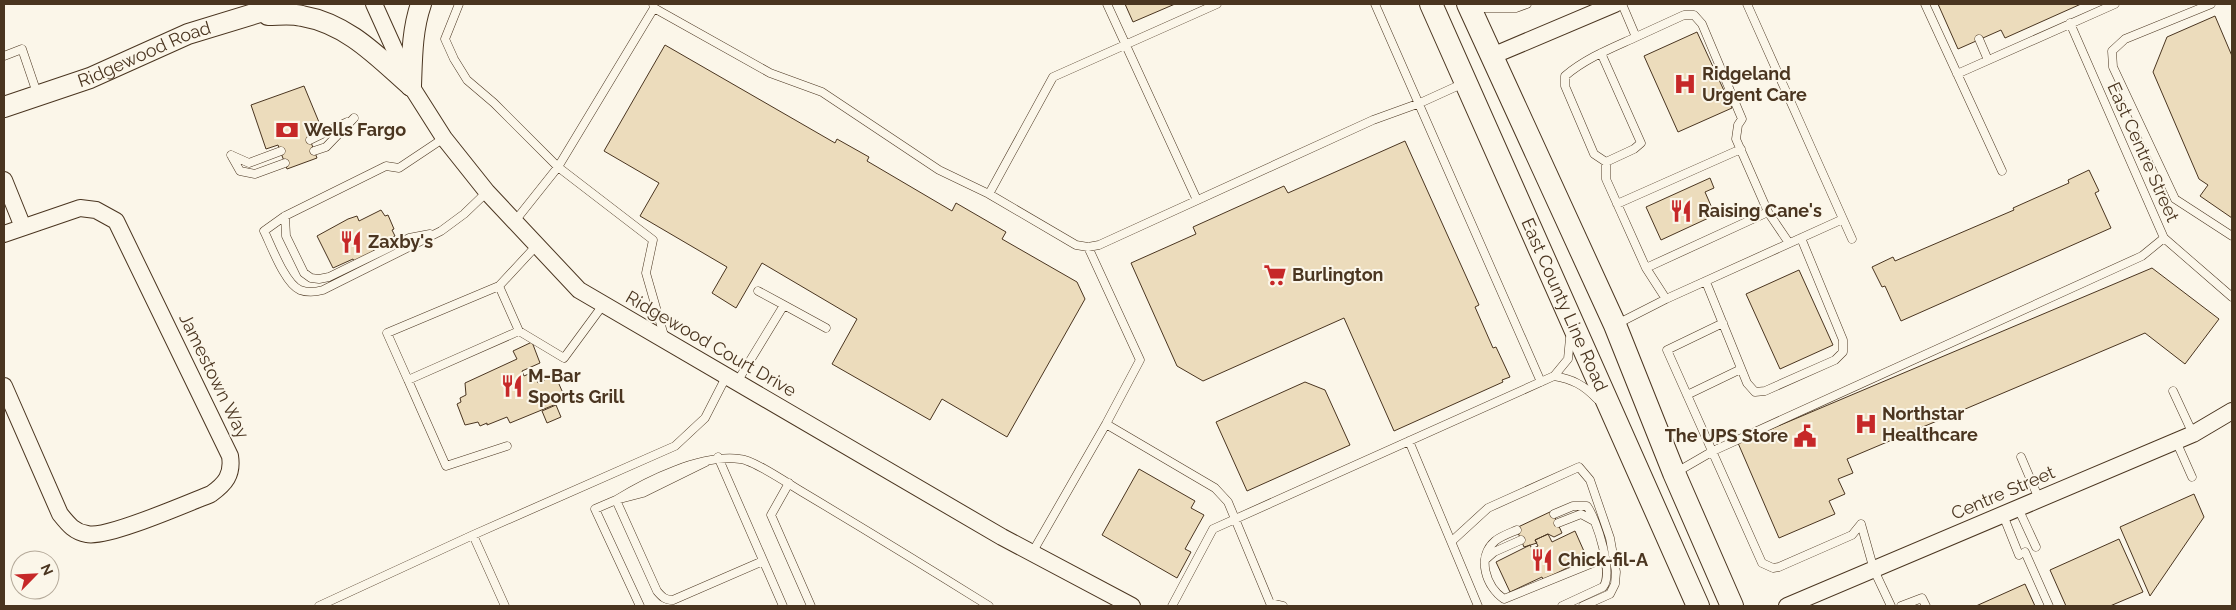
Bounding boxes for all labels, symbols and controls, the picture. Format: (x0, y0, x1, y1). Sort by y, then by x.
street label: Ridgewood Road (75, 17, 213, 91)
place label: Ridgeland Urgent Care (1702, 63, 1807, 105)
hospital icon: Ridgeland Urgent Care (1672, 71, 1698, 97)
street label: East Centre Street (2103, 79, 2184, 225)
bank icon: Wells Fargo (274, 117, 300, 143)
place label: Wells Fargo (304, 119, 406, 140)
restaurant icon: Raising Cane's (1668, 198, 1694, 224)
place label: Raising Cane's (1698, 200, 1822, 221)
street label: East County Line Road (1517, 215, 1612, 394)
restaurant icon: Zaxby's (338, 229, 364, 255)
place label: Zaxby's (368, 231, 433, 252)
supermarket icon: Burlington (1262, 262, 1288, 288)
place label: Burlington (1292, 264, 1383, 285)
street label: Ridgewood Court Drive (622, 286, 801, 401)
street label: Jamestown Way (175, 310, 254, 442)
place label: M-Bar Sports Grill (528, 365, 625, 407)
restaurant icon: M-Bar Sports Grill (499, 373, 525, 399)
place label: Northstar Healthcare (1882, 403, 1978, 445)
hospital icon: Northstar Healthcare (1853, 411, 1879, 437)
public building icon: The UPS Store (1792, 423, 1818, 449)
place label: The UPS Store (1665, 425, 1788, 446)
street label: Centre Street (1948, 461, 2058, 524)
restaurant icon: Chick-fil-A (1529, 547, 1555, 573)
place label: Chick-fil-A (1558, 549, 1649, 570)
north arrow (10, 550, 60, 600)
text: N (37, 562, 56, 578)

